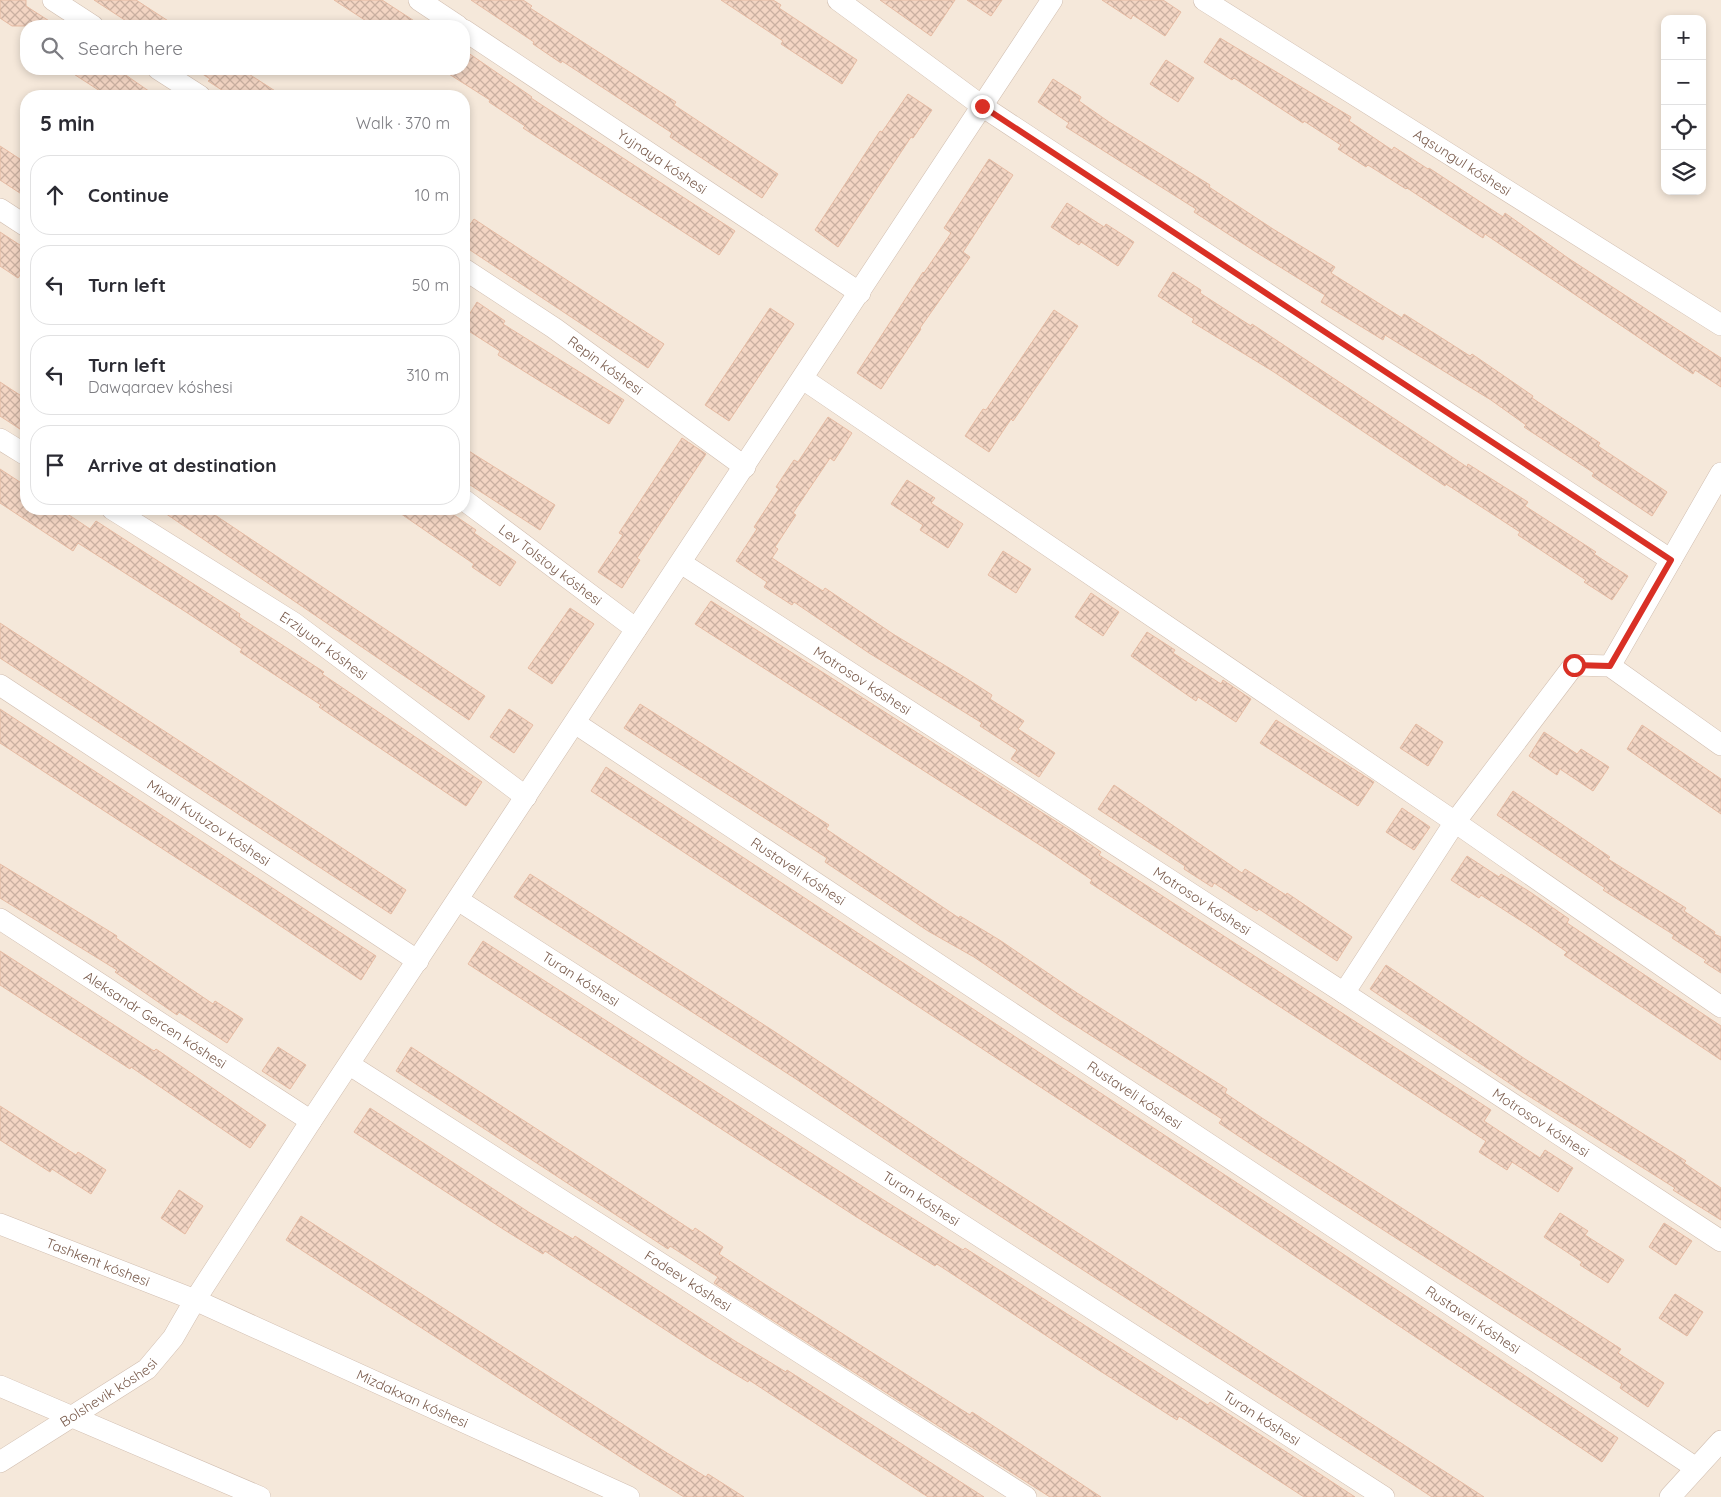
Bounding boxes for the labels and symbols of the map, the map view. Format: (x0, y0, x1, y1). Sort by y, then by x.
route end (971, 95, 994, 118)
street label: Yujnaya kóshesi (614, 125, 711, 198)
street label: Aqsungul kóshesi (1410, 125, 1514, 200)
street label: Repin kóshesi (564, 332, 646, 399)
street label: Lev Tolstoy kóshesi (495, 520, 606, 609)
street label: Erziyuar kóshesi (276, 607, 371, 684)
street label: Motrosov kóshesi (810, 642, 914, 719)
route start (1563, 654, 1586, 677)
street label: Mixail Kutuzov kóshesi (144, 776, 274, 870)
street label: Rustaveli kóshesi (747, 833, 849, 909)
street label: Motrosov kóshesi (1150, 863, 1254, 939)
street label: Turan kóshesi (539, 948, 623, 1011)
street label: Aleksandr Gercen kóshesi (81, 967, 230, 1073)
street label: Rustaveli kóshesi (1084, 1057, 1186, 1133)
street label: Motrosov kóshesi (1489, 1084, 1593, 1161)
street label: Turan kóshesi (879, 1167, 963, 1230)
street label: Tashkent kóshesi (43, 1234, 152, 1290)
street label: Fadeev kóshesi (641, 1247, 735, 1315)
street label: Rustaveli kóshesi (1422, 1282, 1524, 1358)
street label: Bolshevik kóshesi (56, 1354, 161, 1431)
street label: Mizdakxan kóshesi (354, 1366, 471, 1432)
street label: Turan kóshesi (1219, 1387, 1304, 1450)

